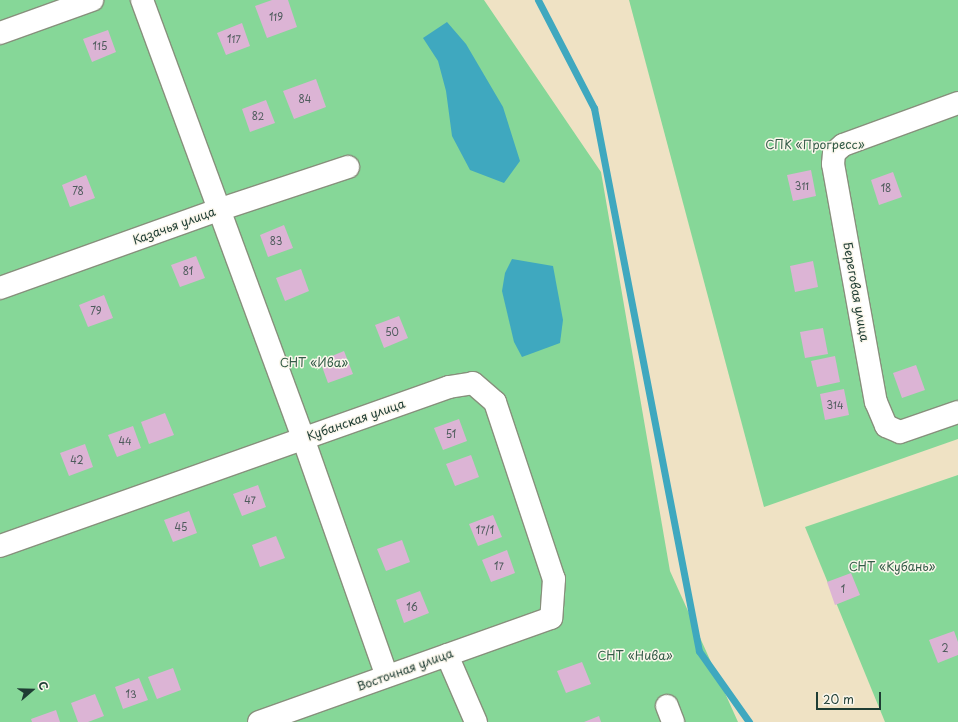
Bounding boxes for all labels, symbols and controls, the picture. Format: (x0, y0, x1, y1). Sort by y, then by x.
house number: 119 (269, 11, 283, 23)
house number: 117 (227, 33, 241, 45)
house number: 115 (93, 40, 107, 52)
house number: 84 (299, 93, 311, 105)
house number: 82 (252, 110, 264, 122)
park label: СПК «Прогресс» (765, 138, 865, 152)
house number: 311 (795, 180, 809, 192)
house number: 18 (881, 182, 891, 194)
house number: 78 (72, 185, 84, 197)
street label: Казачья улица (130, 204, 218, 248)
house number: 83 (270, 235, 282, 247)
street label: Береговая улица (840, 241, 872, 343)
house number: 81 (183, 265, 193, 277)
house number: 79 (90, 305, 102, 317)
house number: 50 (385, 326, 399, 338)
park label: СНТ «Ива» (280, 356, 348, 370)
street label: Кубанская улица (305, 396, 407, 444)
house number: 314 (826, 399, 844, 411)
house number: 51 (446, 428, 456, 440)
house number: 44 (118, 435, 132, 447)
house number: 42 (70, 454, 84, 466)
house number: 47 (244, 494, 256, 506)
house number: 45 (175, 521, 187, 533)
house number: 17/1 (476, 524, 494, 536)
house number: 17 (494, 560, 504, 572)
park label: СНТ «Кубань» (849, 560, 935, 574)
house number: 1 (841, 583, 845, 595)
house number: 16 (406, 601, 418, 613)
house number: 2 (941, 642, 949, 654)
street label: Восточная улица (355, 646, 455, 694)
park label: СНТ «Нива» (597, 649, 673, 663)
north arrow (12, 670, 52, 710)
text: С (34, 679, 53, 693)
scale bar (818, 684, 883, 710)
house number: 13 (125, 688, 137, 700)
text: 20 m (823, 690, 854, 708)

